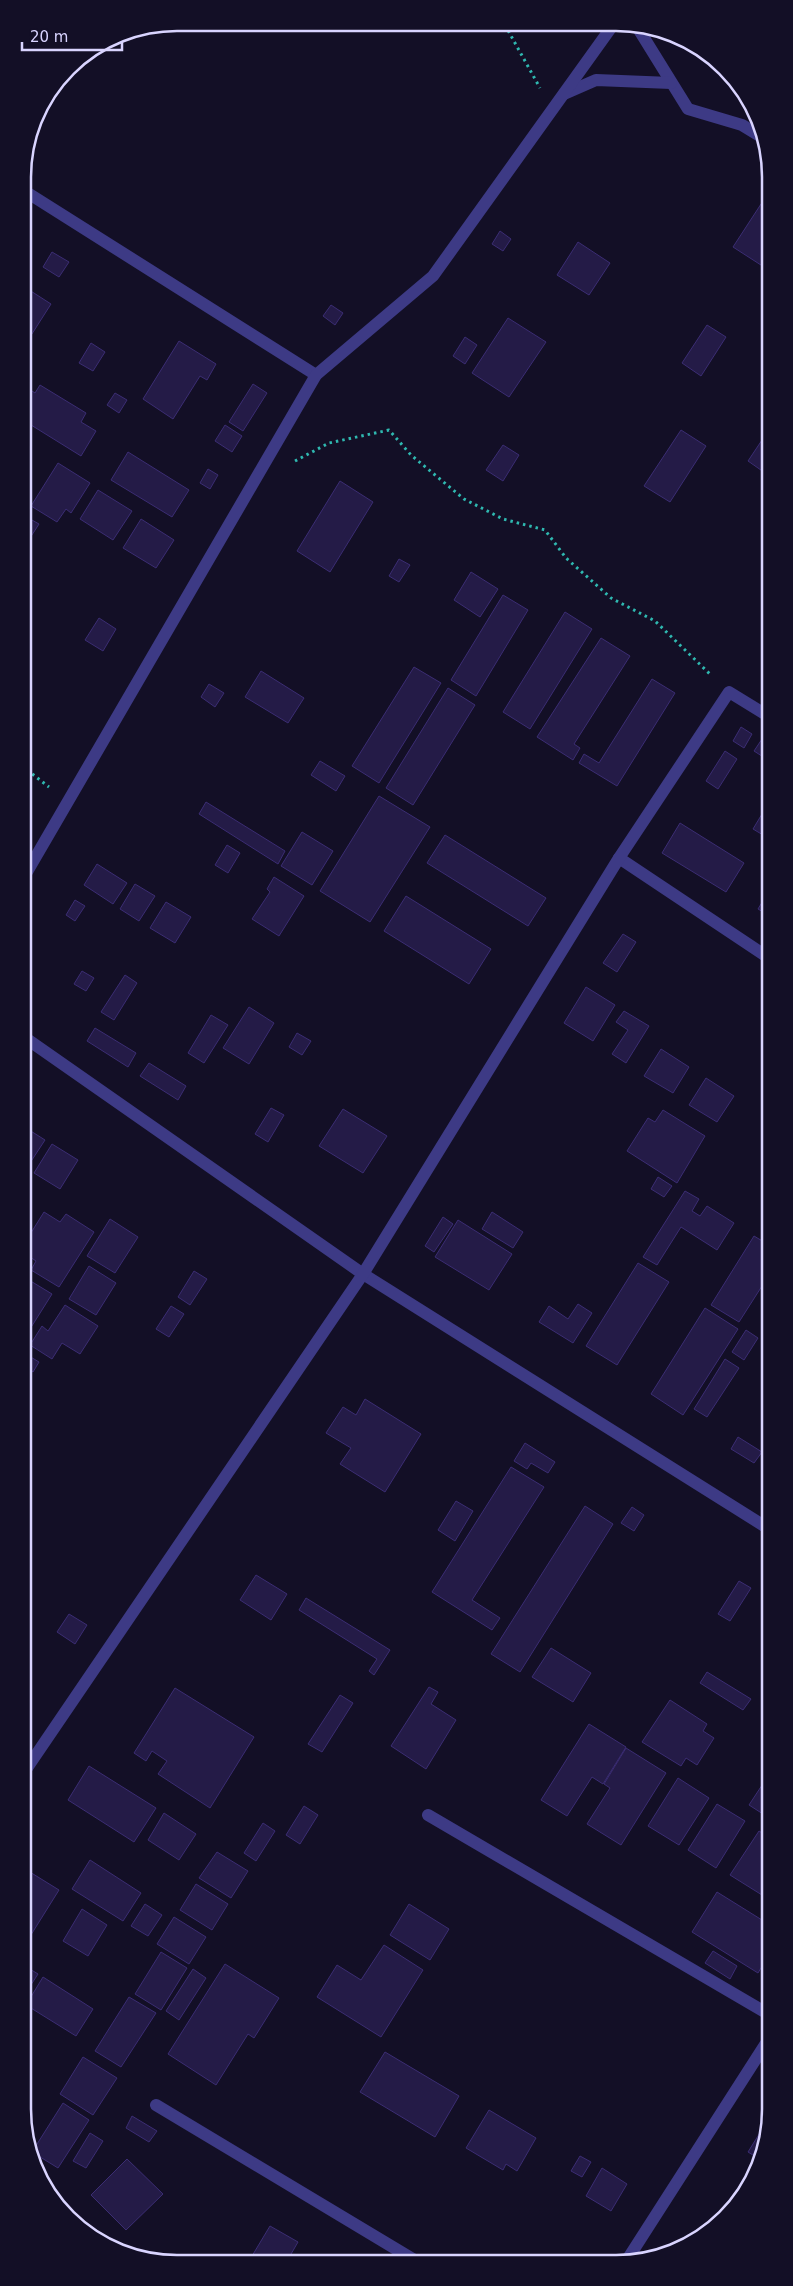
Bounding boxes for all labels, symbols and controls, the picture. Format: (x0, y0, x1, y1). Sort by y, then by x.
scale bar (22, 20, 122, 52)
text: 20 m (30, 28, 68, 46)

